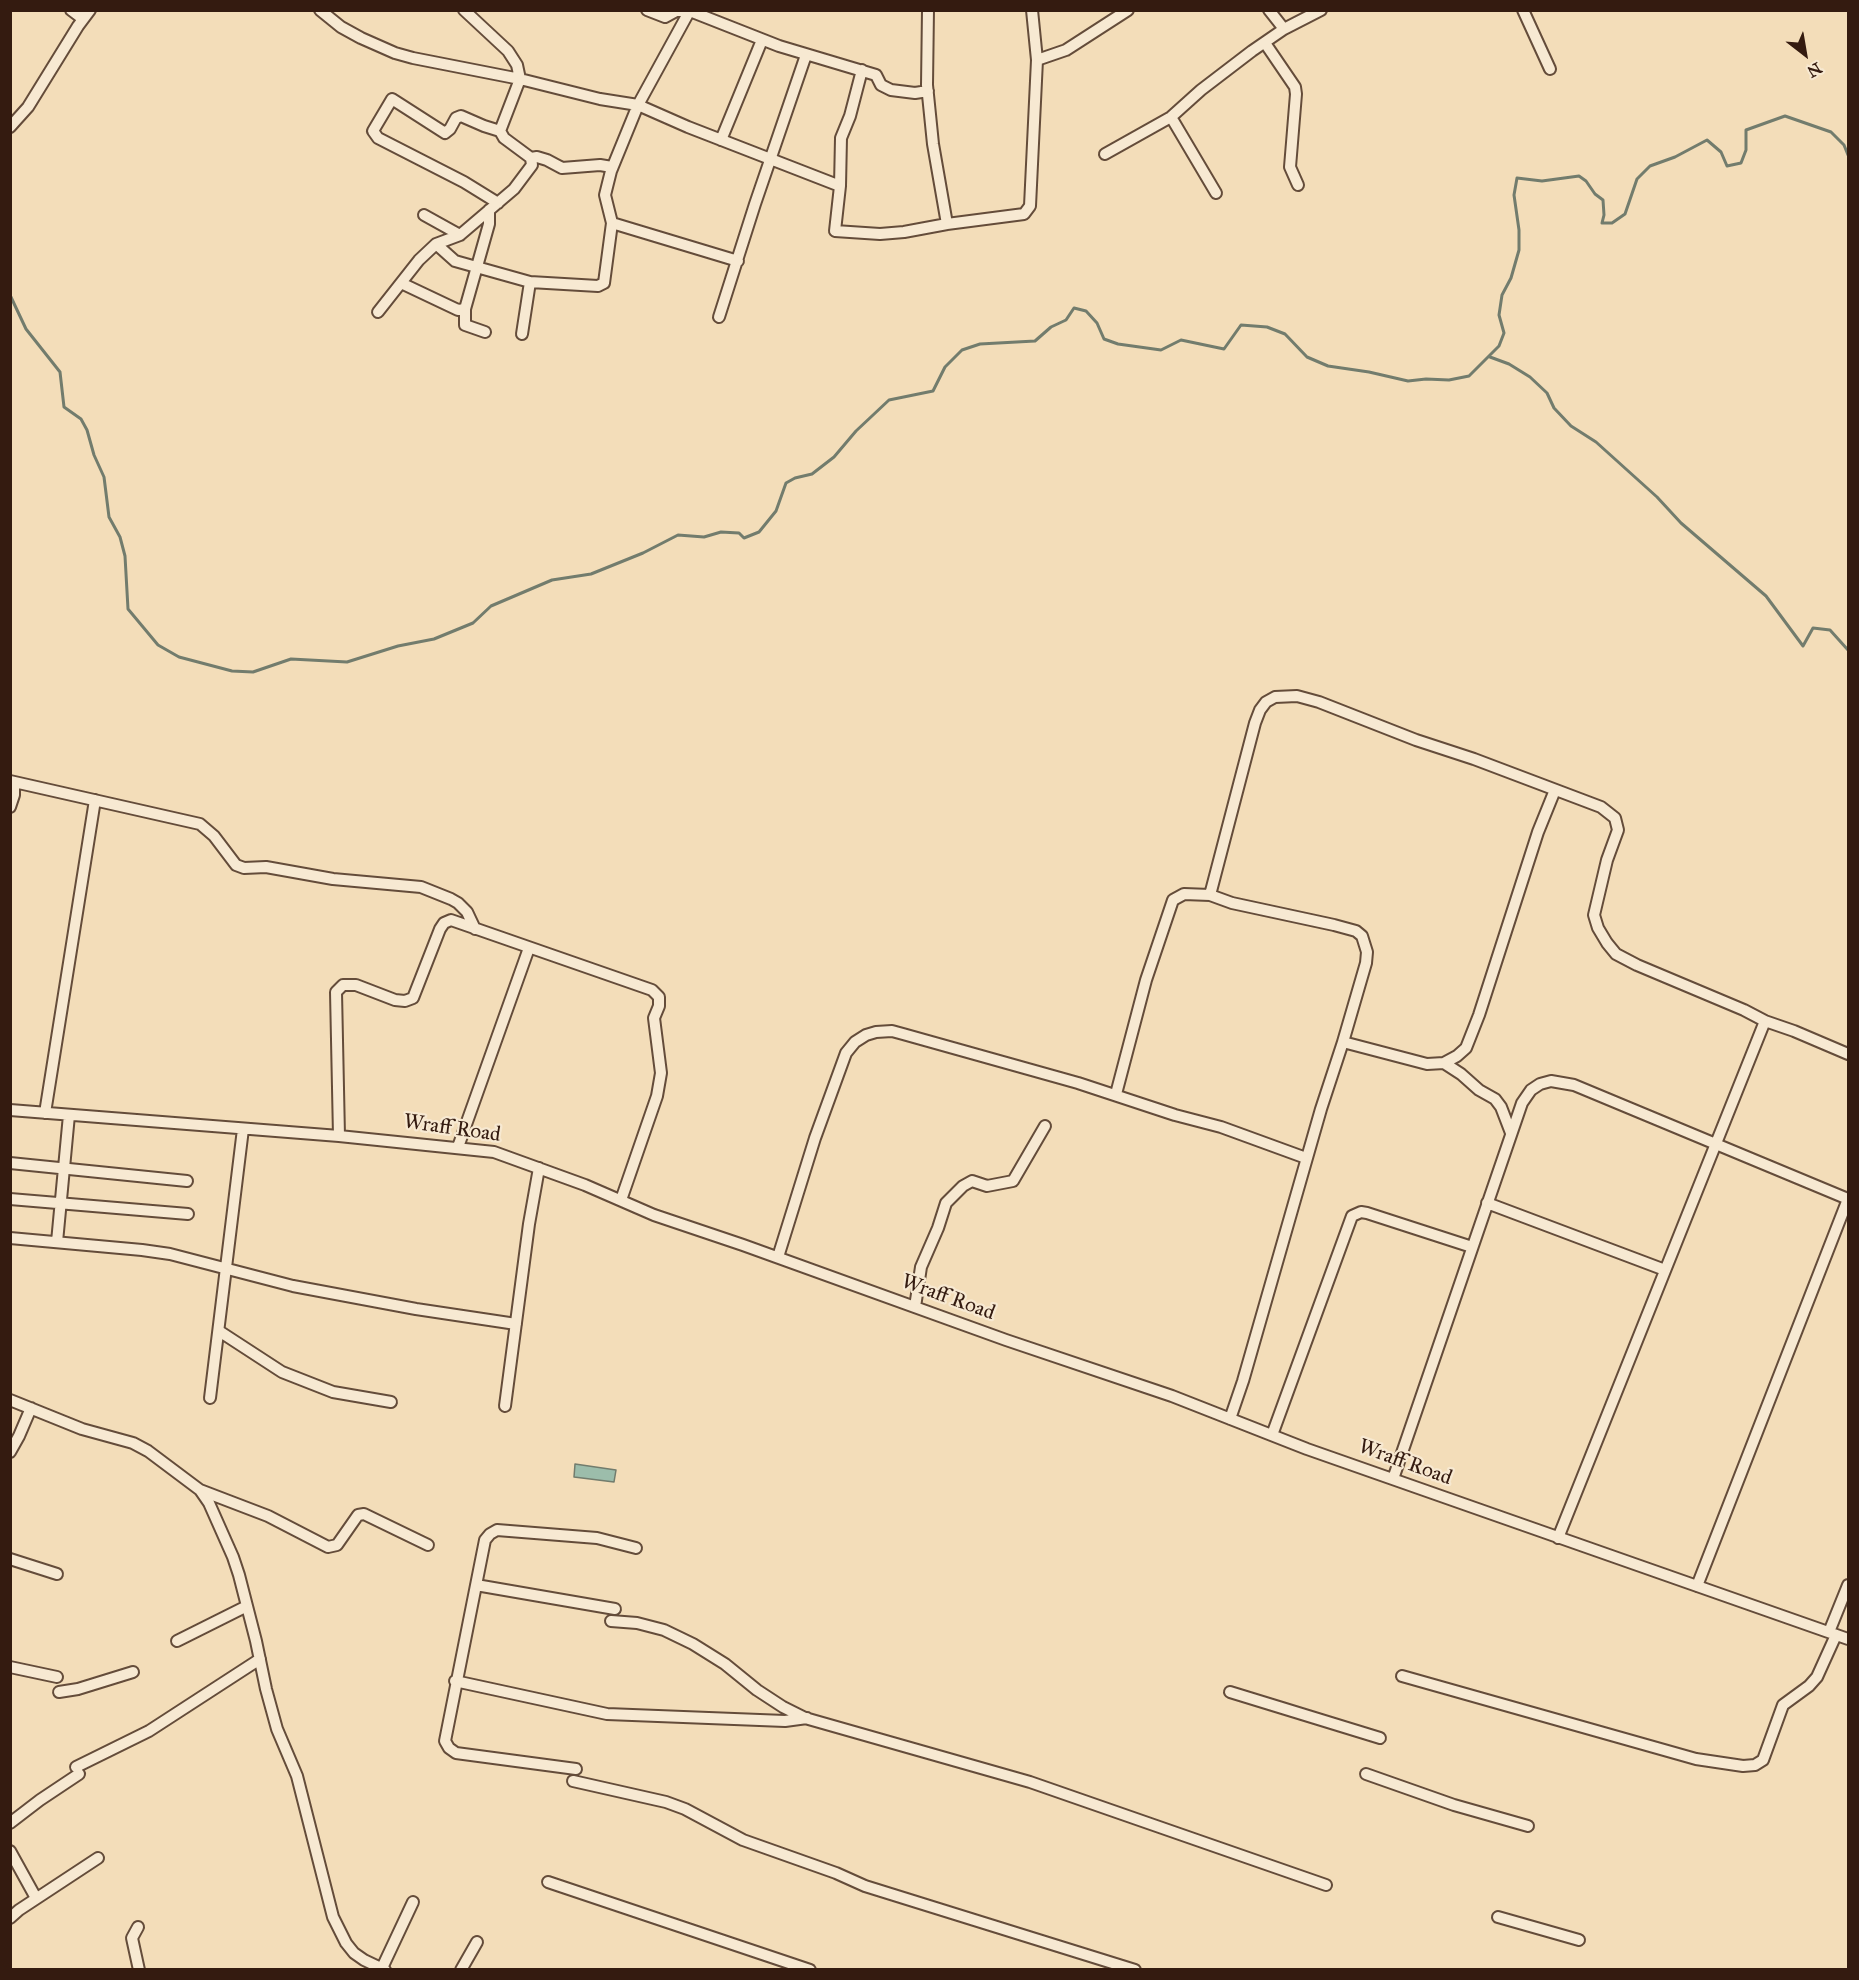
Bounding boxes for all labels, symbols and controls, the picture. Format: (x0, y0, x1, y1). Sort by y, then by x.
north arrow (1775, 24, 1835, 84)
text: N (1804, 58, 1825, 81)
street label: Wraff Road (402, 1110, 502, 1148)
street label: Wraff Road (898, 1269, 998, 1327)
street label: Wraff Road (1355, 1434, 1455, 1492)

